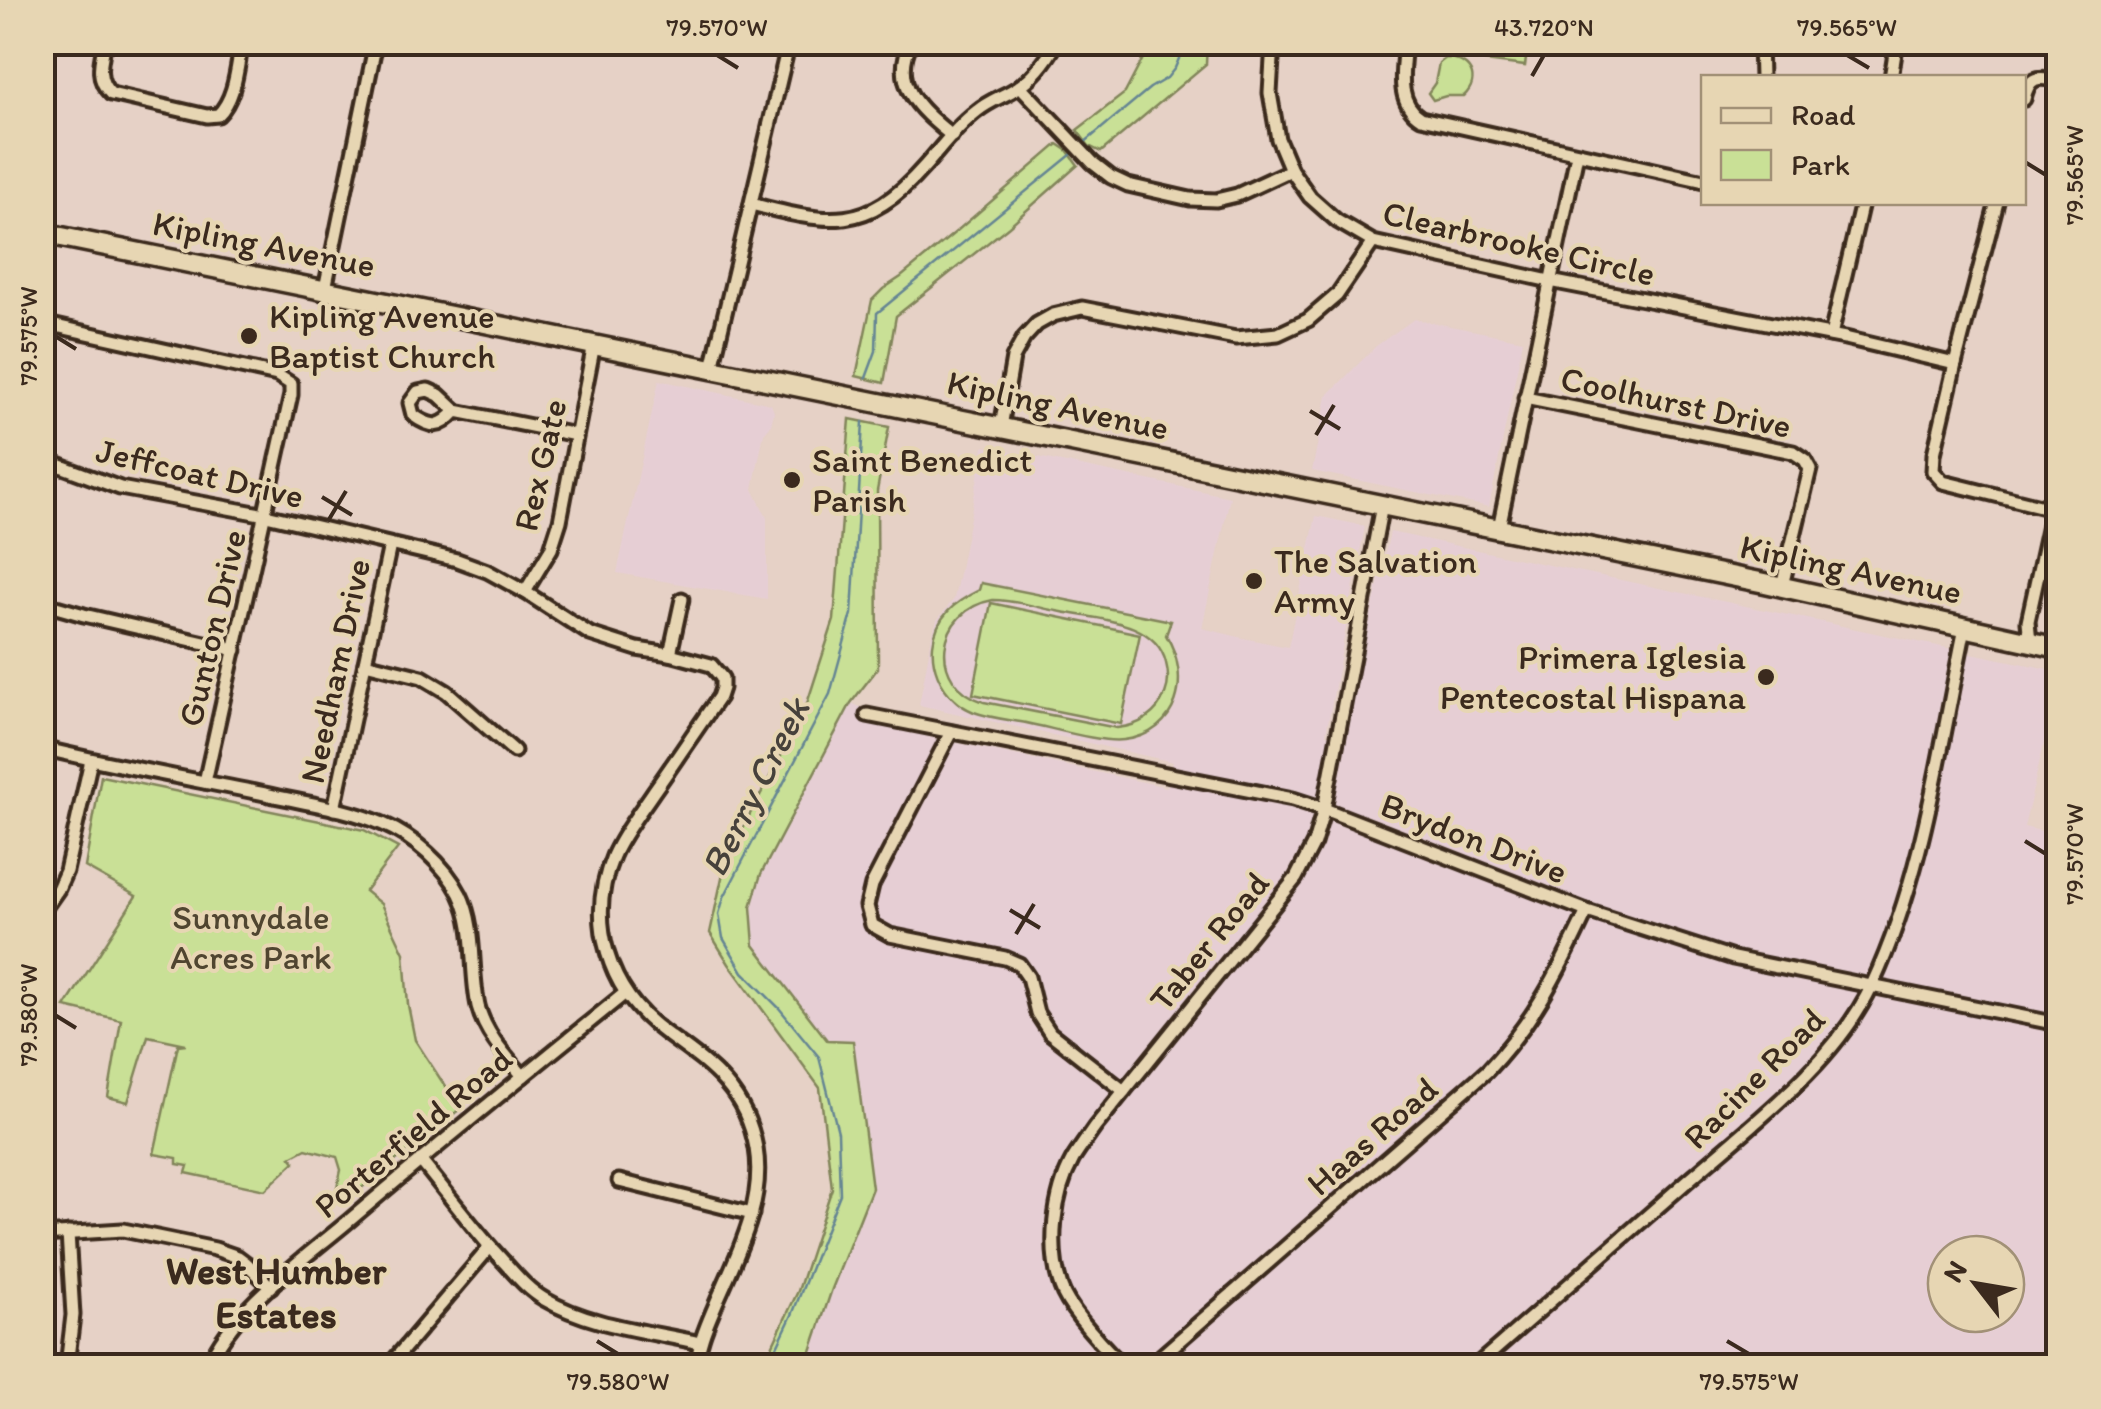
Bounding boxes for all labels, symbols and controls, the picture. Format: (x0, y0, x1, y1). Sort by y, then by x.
text: 79.570°W (666, 12, 768, 42)
text: 43.720°N (1494, 12, 1594, 42)
text: 79.565°W (1797, 12, 1897, 42)
legend (1701, 75, 2026, 205)
text: Road (1791, 96, 1856, 133)
text: 79.565°W (2059, 125, 2089, 225)
text: Park (1791, 146, 1850, 183)
street label: Clearbrooke Circle (1379, 191, 1659, 295)
street label: Kipling Avenue (149, 202, 379, 286)
text: 79.575°W (13, 286, 43, 386)
place label: Kipling Avenue Baptist Church (269, 295, 495, 377)
marker: Kipling Avenue Baptist Church (238, 325, 260, 347)
street label: Coolhurst Drive (1557, 357, 1795, 447)
street label: Kipling Avenue (943, 361, 1173, 449)
street label: Rex Gate (504, 395, 576, 535)
street label: Jeffcoat Drive (92, 429, 308, 517)
place label: Saint Benedict Parish (812, 439, 1033, 521)
marker: Saint Benedict Parish (781, 469, 803, 491)
street label: Gunton Drive (169, 525, 255, 731)
street label: Kipling Avenue (1736, 525, 1966, 613)
place label: The Salvation Army (1274, 540, 1477, 622)
street label: Needham Drive (291, 555, 379, 787)
marker: The Salvation Army (1243, 570, 1265, 592)
place label: Primera Iglesia Pentecostal Hispana (1440, 636, 1746, 718)
marker: Primera Iglesia Pentecostal Hispana (1755, 666, 1777, 688)
water label: Berry Creek (691, 688, 821, 884)
street label: Brydon Drive (1375, 783, 1573, 893)
text: 79.570°W (2059, 803, 2089, 905)
street label: Taber Road (1140, 863, 1278, 1019)
park label: Sunnydale Acres Park (170, 896, 332, 978)
text: 79.580°W (13, 964, 43, 1066)
street label: Racine Road (1674, 998, 1834, 1158)
street label: Porterfield Road (306, 1037, 520, 1227)
street label: Haas Road (1298, 1068, 1446, 1204)
north arrow (1926, 1234, 2026, 1334)
district label: West Humber Estates (166, 1248, 387, 1338)
text: N (1935, 1254, 1974, 1288)
text: 79.580°W (567, 1366, 669, 1396)
text: 79.575°W (1699, 1366, 1799, 1396)

